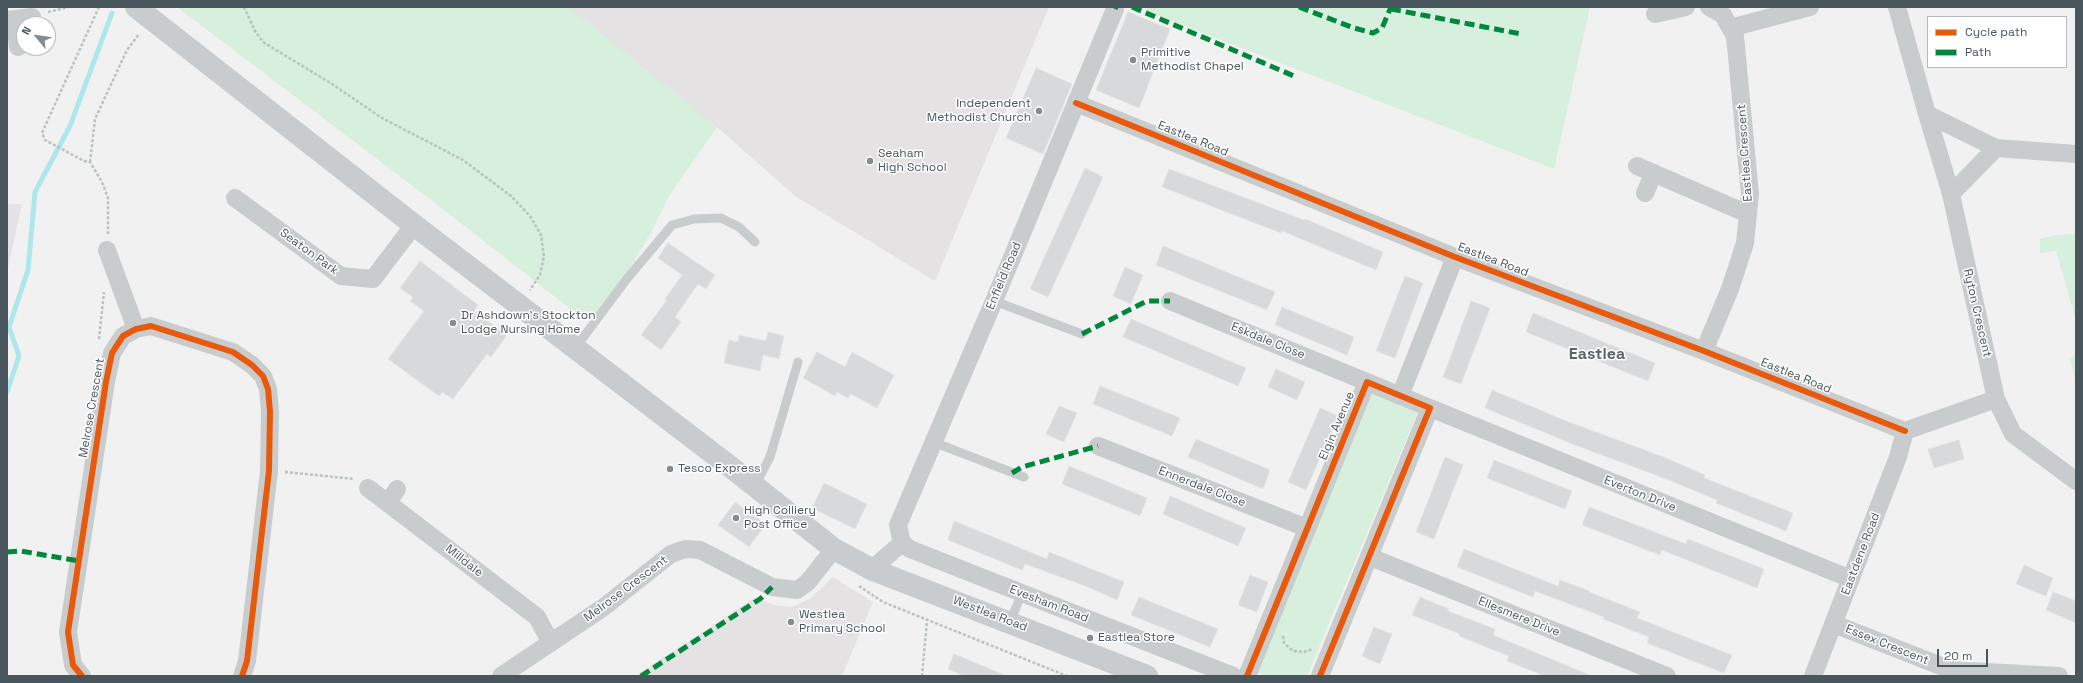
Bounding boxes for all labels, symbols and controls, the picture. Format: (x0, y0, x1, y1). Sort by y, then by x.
north arrow (16, 16, 56, 56)
legend (1927, 16, 2067, 68)
text: N (18, 24, 34, 37)
text: Cycle path (1965, 24, 2027, 40)
text: Path (1965, 44, 1991, 60)
place label: Primitive Methodist Chapel (1141, 46, 1244, 74)
marker: Primitive Methodist Chapel (1128, 55, 1138, 65)
place label: Independent Methodist Church (927, 97, 1031, 125)
street label: Eastlea Crescent (1734, 104, 1756, 202)
marker: Independent Methodist Church (1034, 106, 1044, 116)
street label: Eastlea Road (1156, 118, 1230, 160)
place label: Seaham High School (878, 147, 947, 175)
marker: Seaham High School (865, 156, 875, 166)
street label: Seaton Park (277, 226, 341, 278)
street label: Enfield Road (983, 240, 1025, 312)
street label: Eastlea Road (1456, 240, 1530, 280)
street label: Ryton Crescent (1960, 267, 1994, 359)
place label: Dr Ashdown's Stockton Lodge Nursing Home (461, 309, 596, 337)
marker: Dr Ashdown's Stockton Lodge Nursing Home (448, 318, 458, 328)
street label: Eskdale Close (1229, 320, 1307, 362)
district label: Eastlea (1569, 345, 1625, 365)
street label: Eastlea Road (1759, 355, 1833, 397)
street label: Melrose Crescent (76, 357, 108, 459)
street label: Elgin Avenue (1316, 390, 1358, 462)
place label: Tesco Express (678, 462, 761, 476)
marker: Tesco Express (665, 464, 675, 474)
street label: Ennerdale Close (1156, 464, 1248, 510)
street label: Everton Drive (1602, 473, 1678, 515)
place label: High Colliery Post Office (744, 504, 816, 532)
street label: Eastdene Road (1839, 511, 1883, 597)
marker: High Colliery Post Office (731, 513, 741, 523)
street label: Milldale (442, 542, 486, 580)
street label: Melrose Crescent (581, 553, 671, 625)
street label: Evesham Road (1007, 582, 1091, 626)
street label: Westlea Road (951, 593, 1029, 635)
street label: Ellesmere Drive (1476, 594, 1562, 640)
place label: Westlea Primary School (799, 608, 886, 636)
marker: Westlea Primary School (786, 617, 796, 627)
street label: Essex Crescent (1843, 622, 1931, 668)
place label: Eastlea Store (1098, 631, 1175, 645)
marker: Eastlea Store (1085, 633, 1095, 643)
scale bar (1939, 641, 1990, 667)
text: 20 m (1944, 648, 1972, 664)

